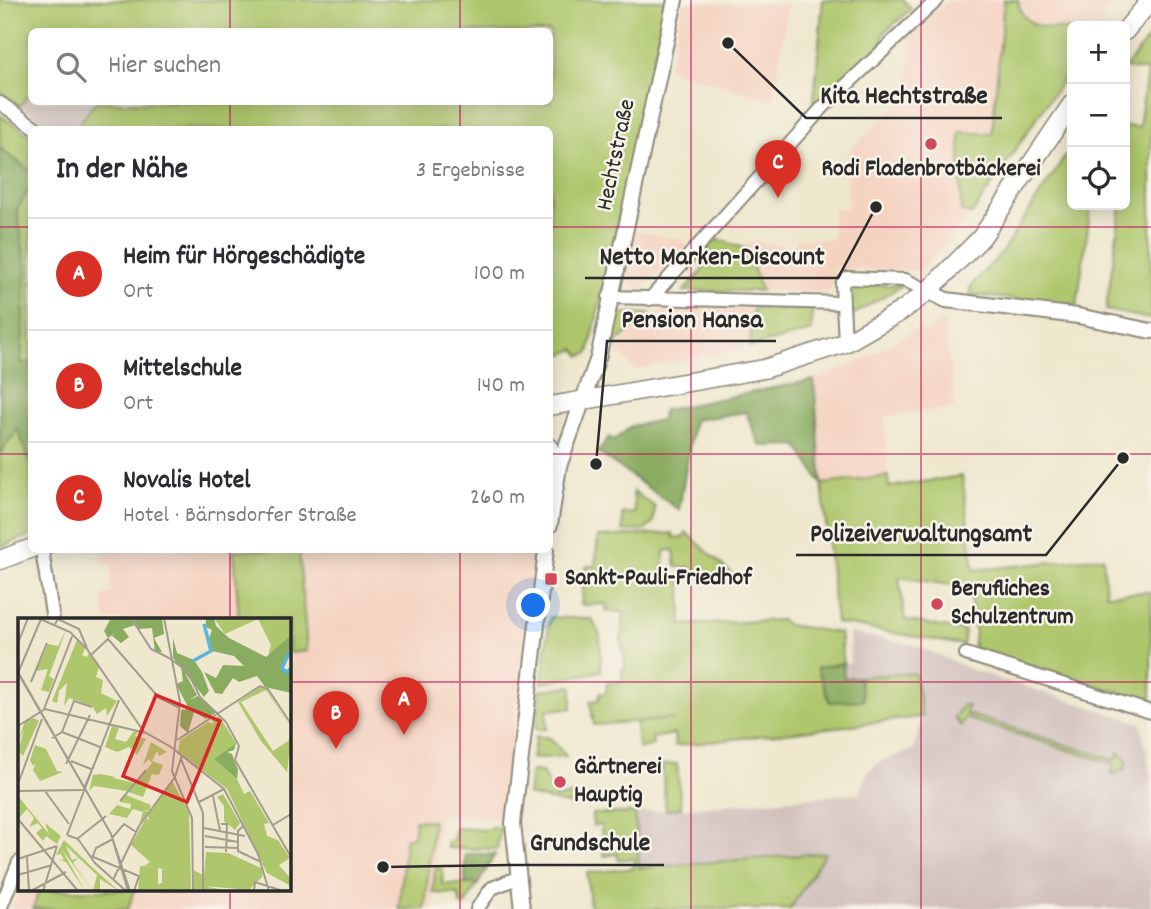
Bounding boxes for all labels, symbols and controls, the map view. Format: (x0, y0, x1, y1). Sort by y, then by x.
map controls (1067, 21, 1130, 210)
button: + (1067, 21, 1130, 84)
search box (28, 28, 553, 105)
icon: search (52, 48, 90, 86)
text: Hier suchen (108, 48, 221, 85)
callout: Kita Hechtstraße (806, 71, 1002, 118)
text: Kita Hechtstraße (820, 79, 988, 116)
button: − (1067, 84, 1130, 147)
street label: Hechtstraße (589, 96, 645, 214)
marker: Rodi Fladenbrotbäckerei (923, 136, 939, 152)
pin: C (755, 140, 801, 198)
button: locate (1067, 147, 1130, 210)
text: In der Nähe (56, 150, 188, 193)
place label: Rodi Fladenbrotbäckerei (821, 153, 1041, 187)
text: 3 Ergebnisse (416, 155, 525, 188)
callout: Netto Marken-Discount (585, 231, 838, 278)
text: Heim für Hörgeschädigte (123, 239, 365, 276)
text: Netto Marken-Discount (599, 240, 825, 277)
text: A (73, 258, 85, 291)
text: 100 m (474, 258, 525, 291)
text: Ort (123, 276, 153, 309)
callout: Pension Hansa (607, 294, 776, 341)
text: Pension Hansa (621, 303, 763, 340)
text: Mittelschule (123, 351, 242, 388)
text: B (74, 370, 84, 403)
text: 140 m (477, 370, 525, 403)
text: Ort (123, 388, 153, 421)
text: Novalis Hotel (123, 463, 250, 500)
text: C (73, 482, 85, 515)
text: 260 m (470, 482, 525, 515)
text: Hotel · Bärnsdorfer Straße (123, 500, 357, 533)
callout: Polizeiverwaltungsamt (796, 508, 1046, 555)
text: Polizeiverwaltungsamt (810, 517, 1033, 554)
place label: Sankt-Pauli-Friedhof (565, 562, 753, 596)
marker: Sankt-Pauli-Friedhof (543, 571, 559, 587)
place label: Berufliches Schulzentrum (951, 573, 1074, 635)
your location (516, 588, 550, 622)
marker: Berufliches Schulzentrum (929, 596, 945, 612)
inset map (18, 618, 290, 892)
pin: A (381, 677, 427, 735)
pin: B (313, 691, 359, 749)
place label: Gärtnerei Hauptig (574, 751, 662, 813)
marker: Gärtnerei Hauptig (552, 774, 568, 790)
callout: Grundschule (516, 818, 664, 865)
text: Grundschule (530, 826, 650, 863)

